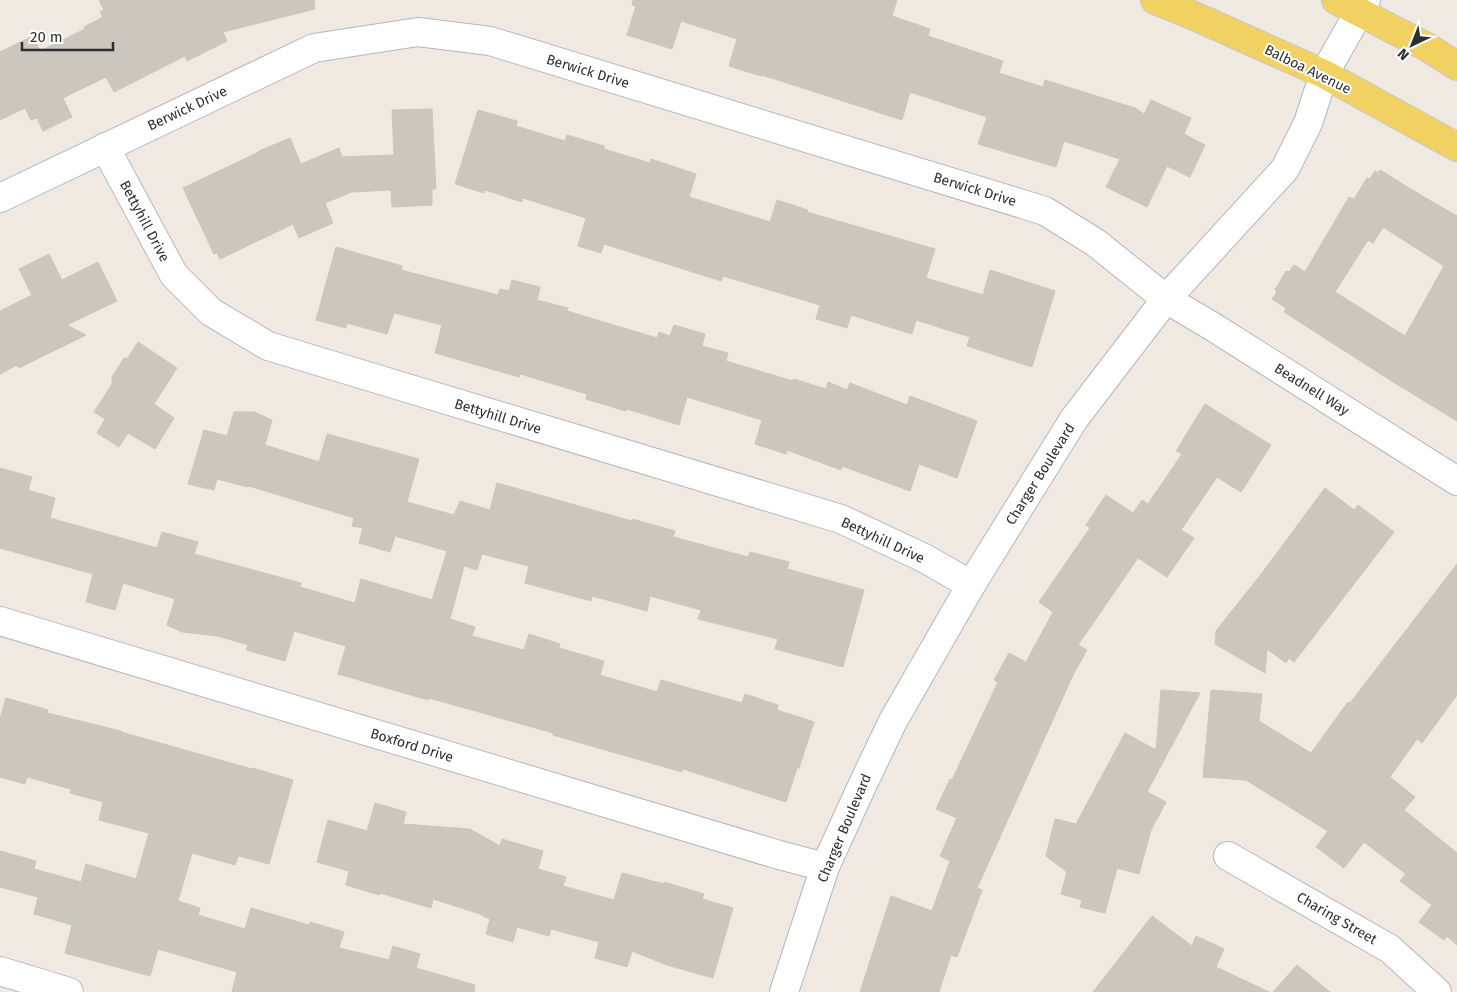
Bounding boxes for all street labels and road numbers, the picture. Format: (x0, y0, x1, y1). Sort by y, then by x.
street label: Balboa Avenue (1262, 41, 1354, 98)
street label: Berwick Drive (544, 51, 631, 92)
street label: Berwick Drive (145, 83, 230, 134)
street label: Berwick Drive (931, 169, 1018, 210)
street label: Bettyhill Drive (116, 178, 173, 265)
street label: Beadnell Way (1271, 360, 1352, 419)
street label: Bettyhill Drive (452, 395, 543, 438)
street label: Charger Boulevard (1002, 420, 1079, 528)
street label: Bettyhill Drive (838, 514, 927, 567)
street label: Boxford Drive (368, 725, 455, 766)
street label: Charger Boulevard (814, 771, 875, 885)
street label: Charing Street (1294, 889, 1381, 949)

